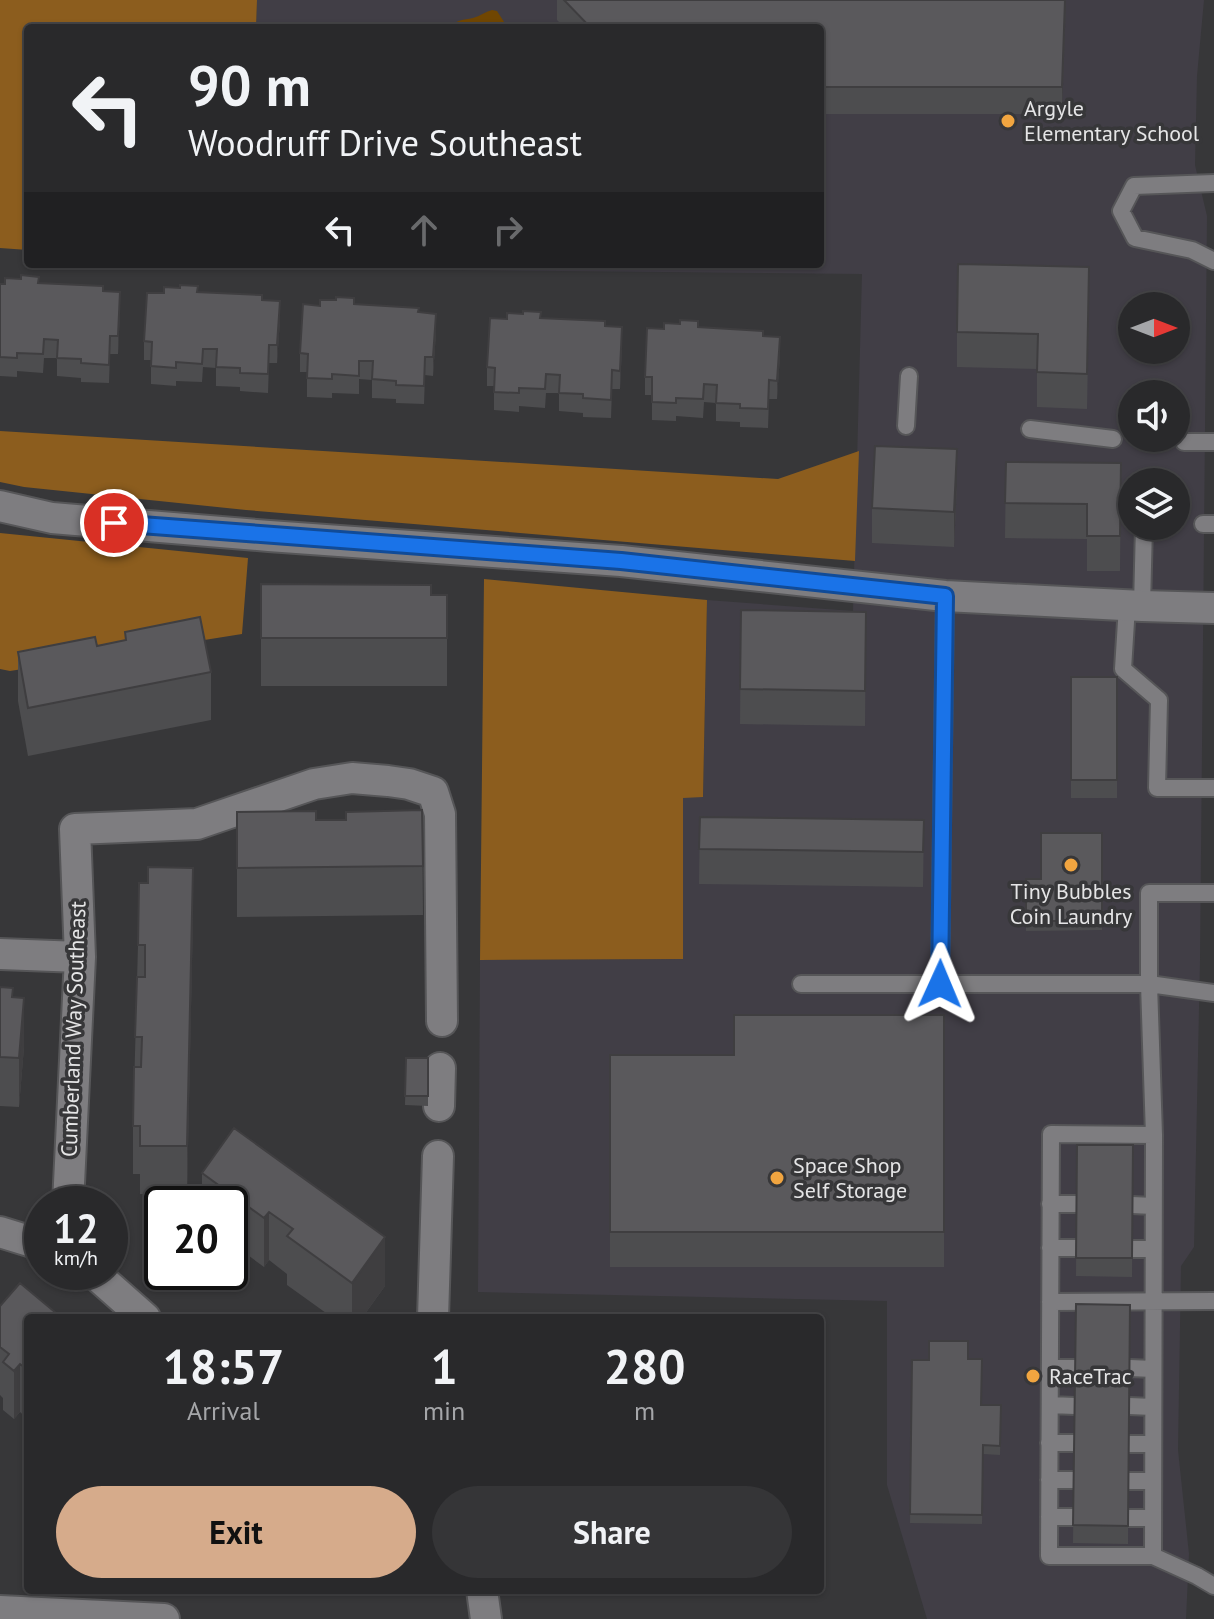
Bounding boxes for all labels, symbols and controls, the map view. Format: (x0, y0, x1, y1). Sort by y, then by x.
text: 90 m (188, 49, 311, 121)
icon: left (56, 56, 160, 160)
place label: Argyle Elementary School (1024, 94, 1200, 147)
marker: Argyle Elementary School (999, 112, 1017, 130)
text: Woodruff Drive Southeast (188, 119, 582, 166)
icon: left (318, 208, 362, 252)
icon: ahead (402, 208, 446, 252)
icon: right (486, 208, 530, 252)
north arrow (1118, 292, 1190, 364)
map controls (1118, 292, 1190, 540)
button: sound (1118, 380, 1190, 452)
button: layers (1118, 468, 1190, 540)
pin (80, 489, 148, 557)
icon: arrive (92, 501, 136, 545)
marker: Tiny Bubbles Coin Laundry (1062, 856, 1080, 874)
place label: Tiny Bubbles Coin Laundry (1010, 877, 1133, 930)
street label: Cumberland Way Southeast (55, 900, 91, 1158)
position arrow (898, 942, 982, 1026)
place label: Space Shop Self Storage (793, 1151, 907, 1204)
marker: Space Shop Self Storage (768, 1169, 786, 1187)
speed limit sign: 20 (144, 1186, 248, 1290)
text: 12 (53, 1202, 99, 1254)
text: km/h (54, 1245, 98, 1271)
text: 18:57 (163, 1335, 284, 1397)
text: 1 (430, 1335, 458, 1397)
text: 280 (604, 1335, 685, 1397)
place label: RaceTrac (1049, 1362, 1132, 1390)
marker: RaceTrac (1024, 1367, 1042, 1385)
text: Arrival (187, 1394, 260, 1427)
text: min (423, 1394, 465, 1427)
text: m (634, 1394, 655, 1427)
button: Exit (56, 1486, 416, 1578)
button: Share (432, 1486, 792, 1578)

